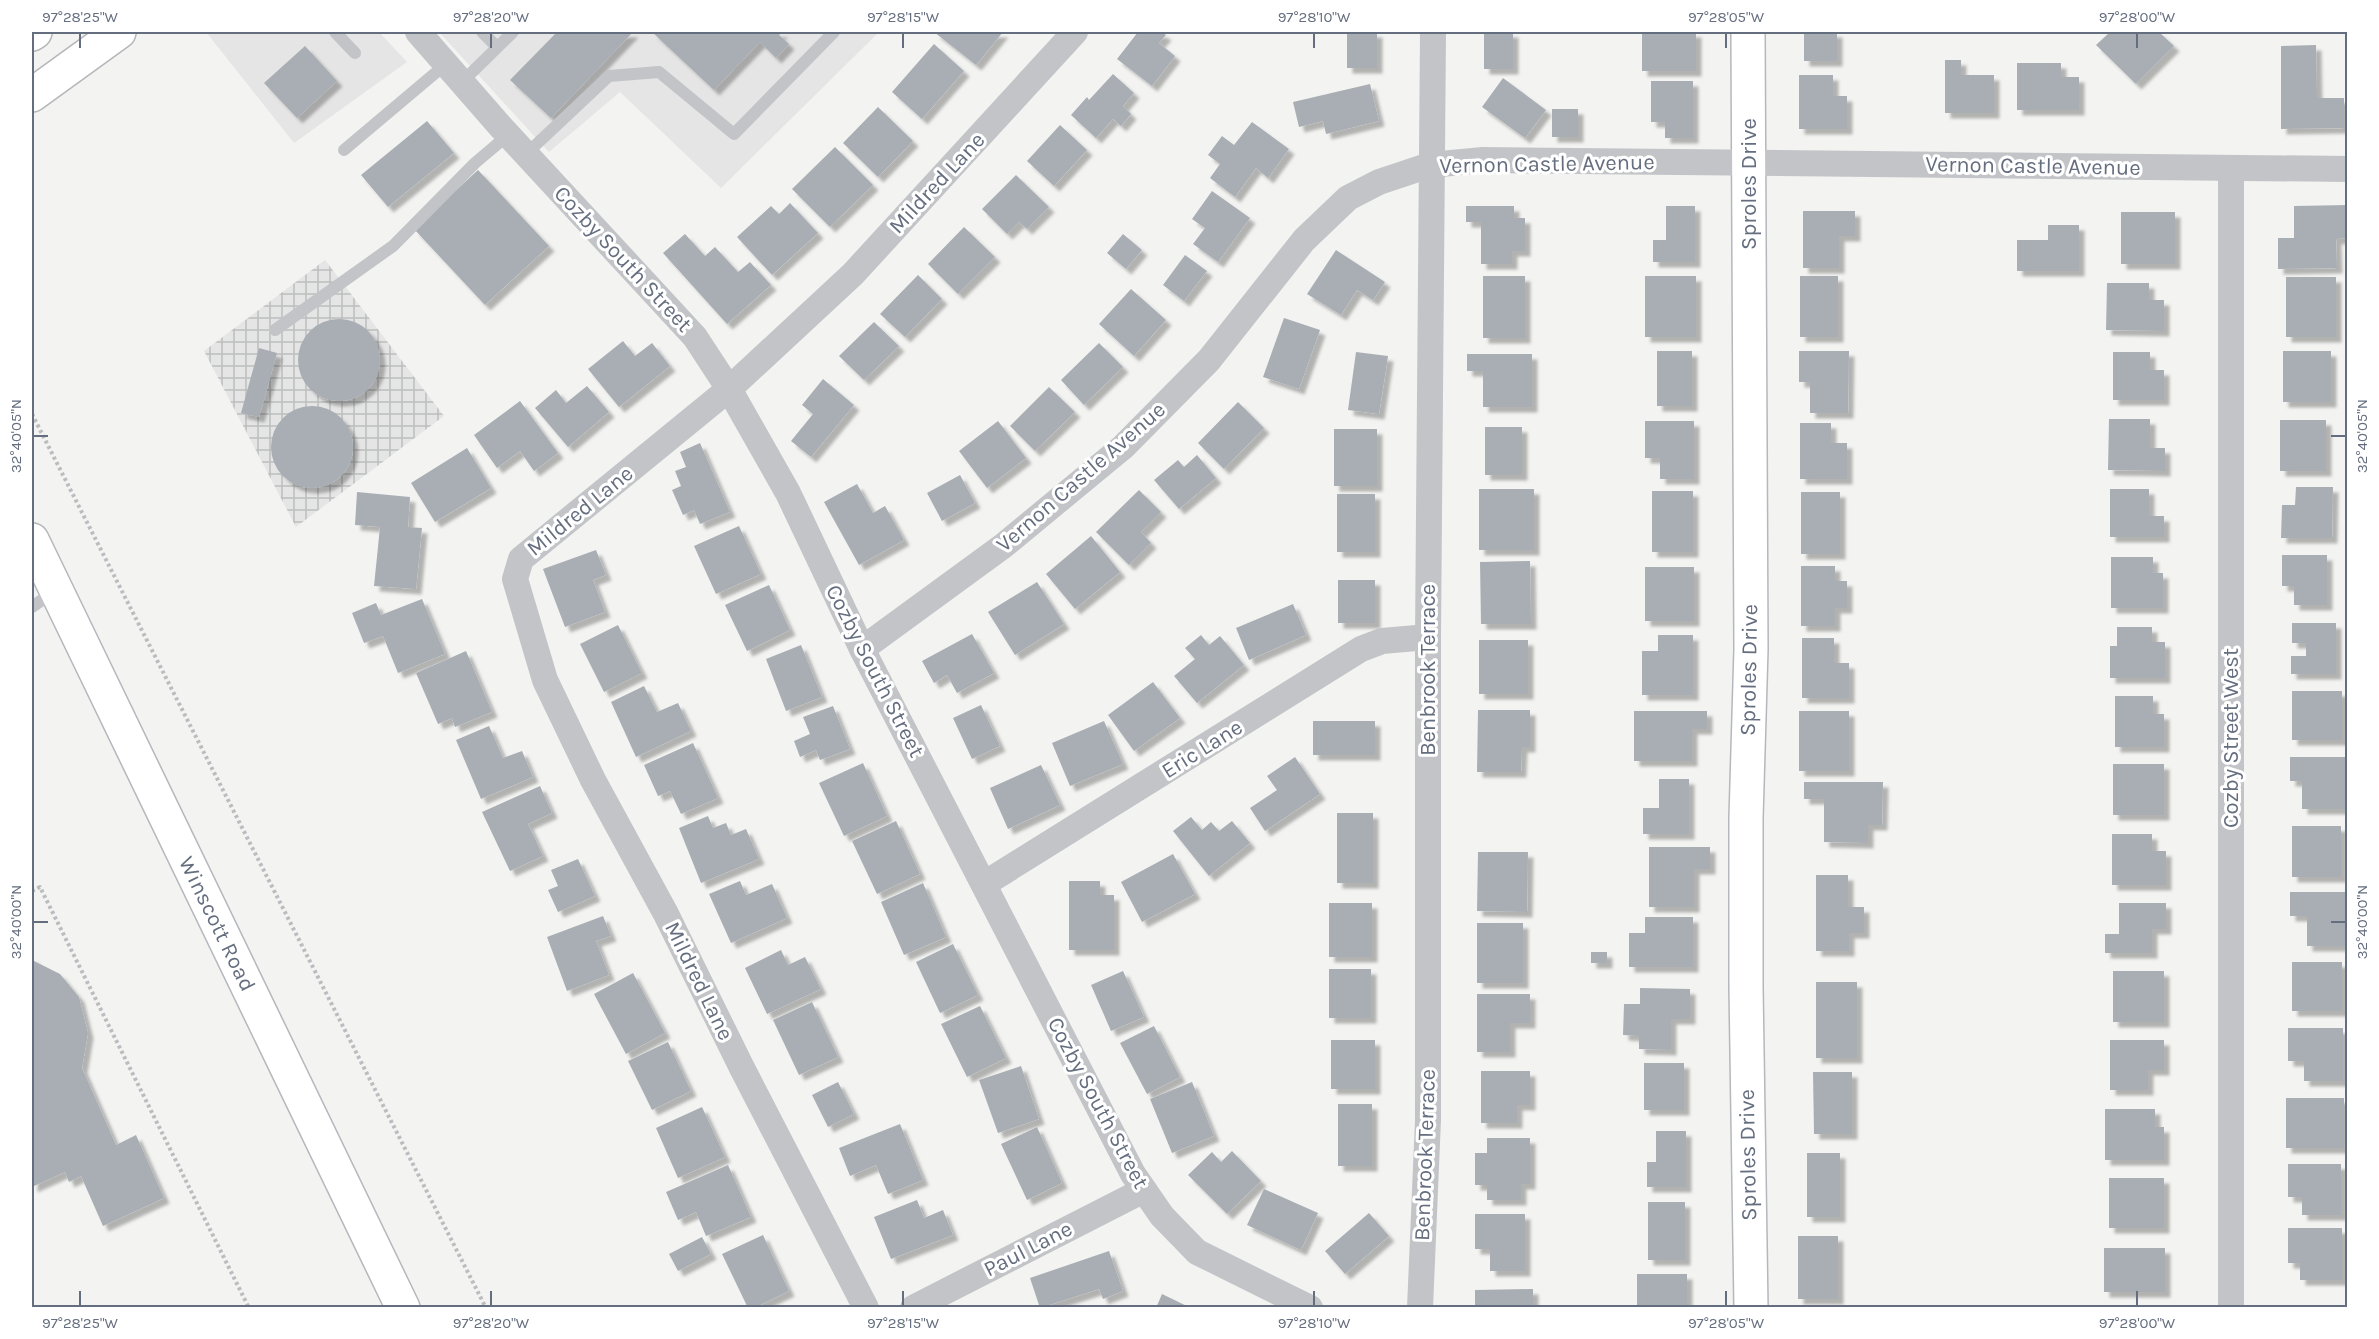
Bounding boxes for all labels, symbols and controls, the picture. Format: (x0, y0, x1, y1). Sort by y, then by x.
text: 97°28'25"W (42, 8, 119, 26)
text: 97°28'20"W (453, 8, 530, 26)
text: 97°28'15"W (867, 8, 940, 26)
text: 97°28'10"W (1278, 8, 1351, 26)
text: 97°28'05"W (1688, 8, 1765, 26)
text: 97°28'00"W (2099, 8, 2176, 26)
street label: Sproles Drive (1736, 118, 1762, 250)
street label: Mildred Lane (884, 127, 990, 239)
street label: Vernon Castle Avenue (1439, 149, 1655, 179)
street label: Vernon Castle Avenue (1925, 151, 2141, 181)
street label: Cozby South Street (549, 181, 697, 337)
street label: Vernon Castle Avenue (991, 397, 1171, 557)
text: 32°40'05"N (7, 399, 25, 473)
text: 32°40'05"N (2353, 399, 2371, 473)
street label: Mildred Lane (522, 460, 638, 562)
street label: Cozby South Street (820, 580, 930, 762)
street label: Benbrook Terrace (1415, 584, 1441, 756)
street label: Sproles Drive (1735, 604, 1763, 736)
street label: Cozby Street West (2218, 648, 2244, 828)
street label: Eric Lane (1157, 714, 1247, 784)
street label: Winscott Road (173, 852, 261, 996)
text: 32°40'00"N (7, 885, 25, 959)
text: 32°40'00"N (2353, 885, 2371, 959)
street label: Mildred Lane (659, 917, 739, 1045)
street label: Cozby South Street (1042, 1013, 1154, 1193)
street label: Benbrook Terrace (1409, 1068, 1441, 1242)
street label: Sproles Drive (1734, 1089, 1762, 1221)
street label: Paul Lane (979, 1216, 1077, 1282)
text: 97°28'25"W (42, 1314, 119, 1332)
text: 97°28'20"W (453, 1314, 530, 1332)
text: 97°28'15"W (867, 1314, 940, 1332)
text: 97°28'10"W (1278, 1314, 1351, 1332)
text: 97°28'05"W (1688, 1314, 1765, 1332)
text: 97°28'00"W (2099, 1314, 2176, 1332)

